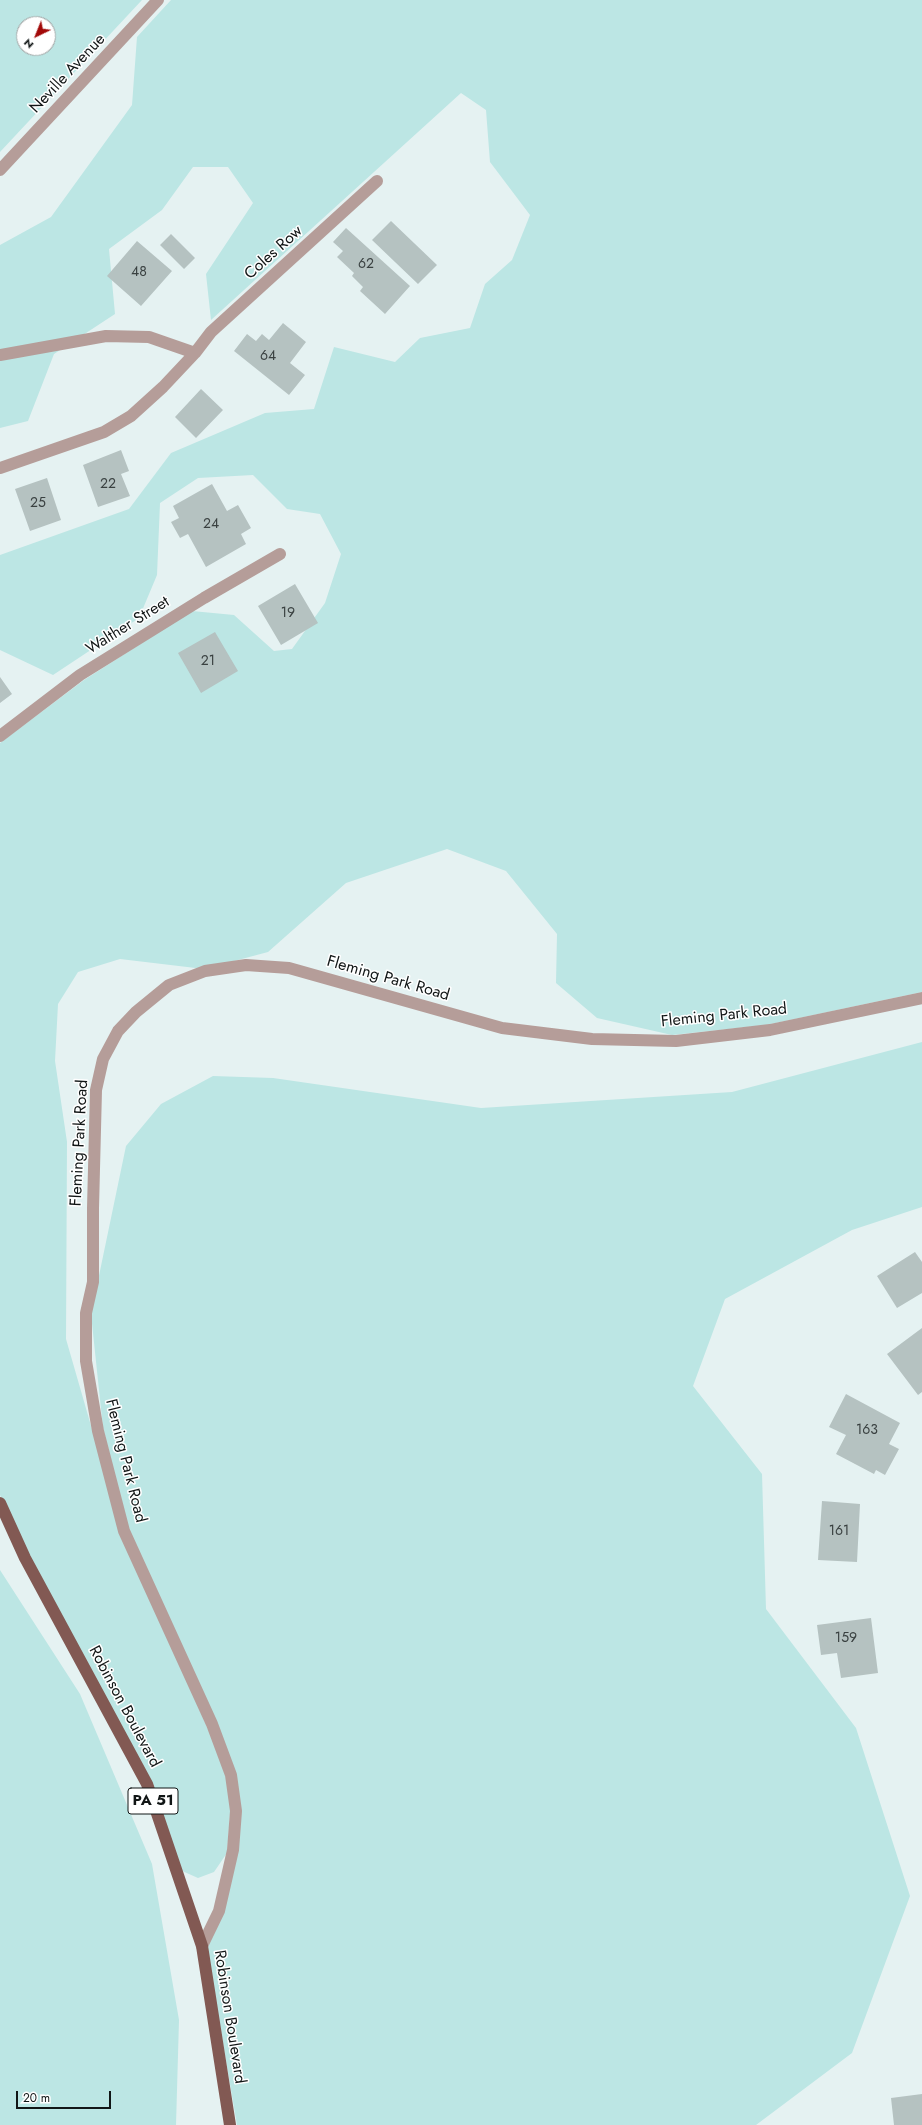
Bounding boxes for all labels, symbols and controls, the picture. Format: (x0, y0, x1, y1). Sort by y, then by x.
north arrow (16, 16, 56, 56)
street label: Neville Avenue (26, 30, 110, 118)
street label: Coles Row (241, 222, 307, 284)
house number: 62 (358, 257, 374, 273)
house number: 48 (131, 265, 147, 281)
house number: 64 (260, 349, 276, 365)
house number: 22 (100, 477, 116, 493)
house number: 25 (30, 496, 46, 512)
house number: 24 (203, 517, 219, 533)
street label: Walther Street (83, 593, 173, 659)
house number: 19 (281, 606, 295, 622)
house number: 21 (201, 654, 215, 670)
street label: Fleming Park Road (324, 952, 452, 1006)
street label: Fleming Park Road (660, 1000, 788, 1032)
street label: Fleming Park Road (67, 1079, 93, 1207)
street label: Fleming Park Road (100, 1397, 150, 1525)
house number: 163 (856, 1423, 878, 1439)
house number: 161 (829, 1524, 849, 1540)
house number: 159 (835, 1631, 857, 1647)
street label: Robinson Boulevard (84, 1643, 164, 1771)
road number: PA 51 (128, 1788, 178, 1814)
street label: Robinson Boulevard (209, 1949, 249, 2085)
scale bar (18, 2083, 113, 2109)
text: 20 m (23, 2089, 50, 2107)

